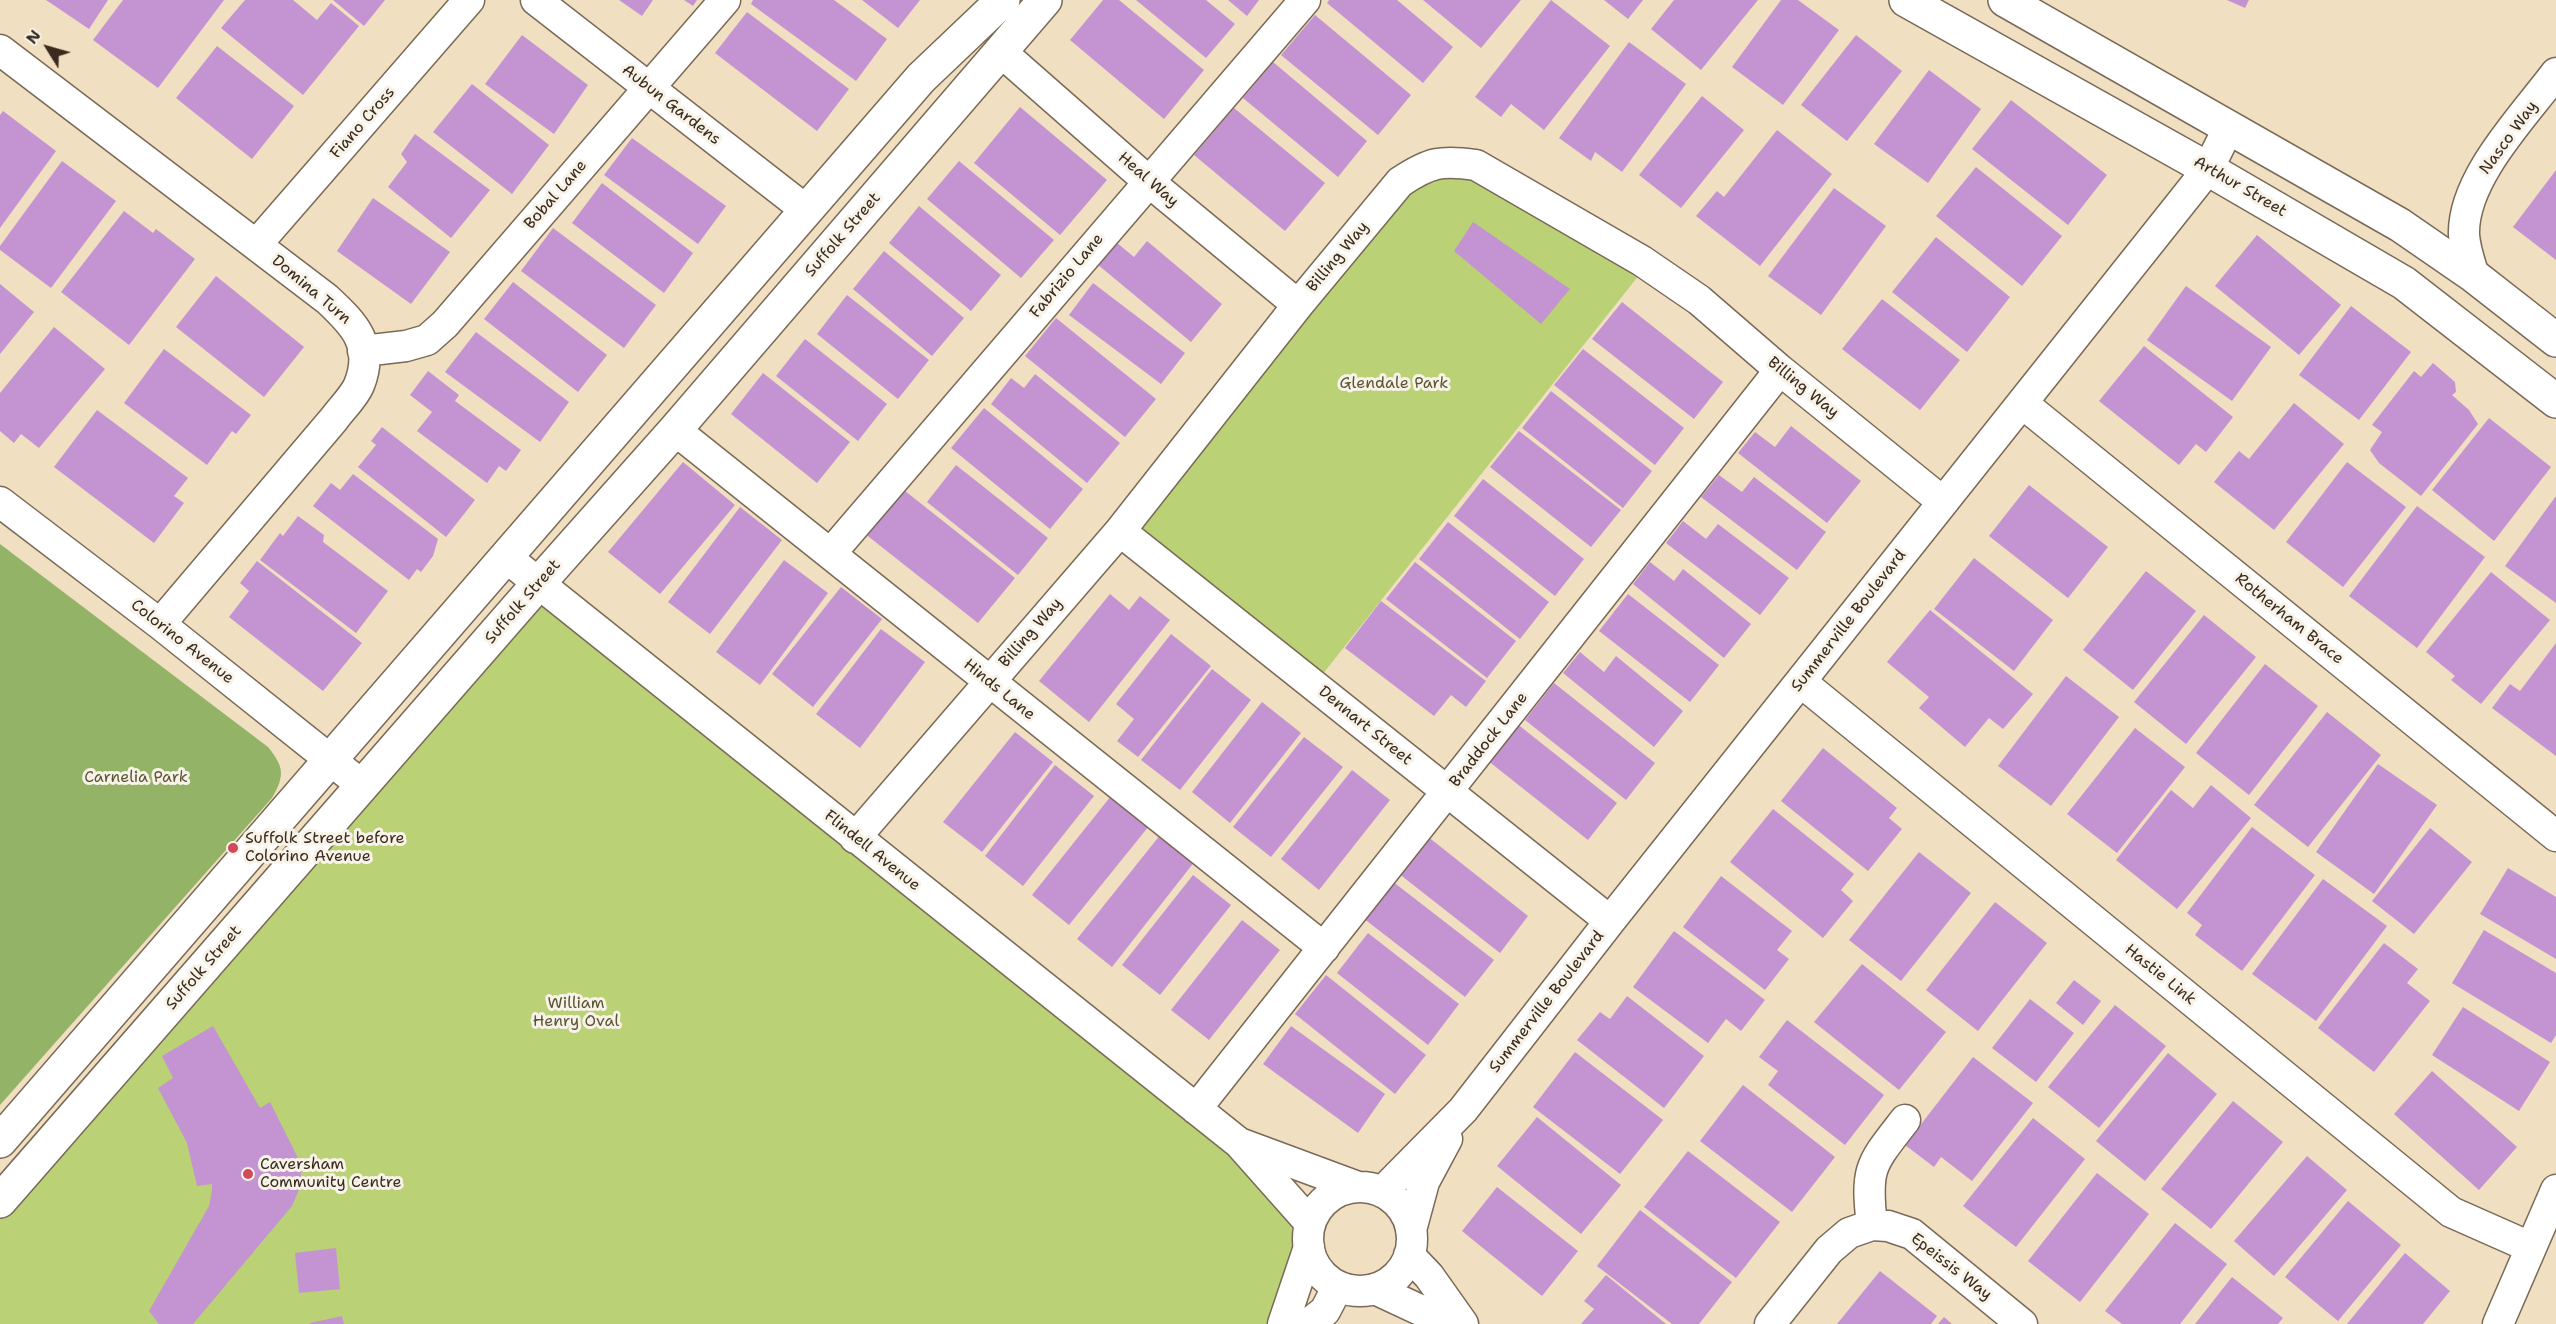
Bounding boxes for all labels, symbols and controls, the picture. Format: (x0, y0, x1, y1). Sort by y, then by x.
north arrow (18, 18, 78, 78)
text: N (21, 25, 45, 48)
street label: Aubun Gardens (618, 61, 724, 149)
street label: Fiano Cross (327, 83, 399, 163)
street label: Nasco Way (2476, 98, 2542, 178)
street label: Heal Way (1114, 148, 1182, 212)
street label: Arthur Street (2190, 153, 2290, 221)
street label: Bobal Lane (521, 156, 591, 234)
street label: Suffolk Street (801, 189, 885, 281)
street label: Billing Way (1303, 218, 1373, 296)
street label: Fabrizio Lane (1026, 230, 1108, 322)
street label: Domina Turn (268, 251, 354, 329)
street label: Billing Way (1763, 353, 1843, 423)
park label: Glendale Park (1339, 374, 1449, 394)
street label: Summerville Boulevard (1787, 546, 1911, 696)
street label: Suffolk Street (481, 556, 565, 648)
street label: Rotherham Brace (2231, 569, 2347, 669)
street label: Billing Way (995, 594, 1067, 672)
street label: Colorino Avenue (127, 596, 237, 688)
street label: Hinds Lane (959, 655, 1039, 725)
street label: Dennart Street (1314, 682, 1416, 770)
street label: Braddock Lane (1446, 689, 1532, 791)
park label: Carnelia Park (84, 768, 188, 788)
street label: Flindell Avenue (820, 806, 924, 896)
place label: Suffolk Street before Colorino Avenue (245, 829, 405, 867)
marker: Suffolk Street before Colorino Avenue (226, 841, 240, 855)
street label: Suffolk Street (162, 922, 246, 1014)
street label: Summerville Boulevard (1485, 927, 1609, 1077)
street label: Hastie Link (2120, 940, 2200, 1010)
park label: William Henry Oval (533, 994, 619, 1032)
place label: Caversham Community Centre (260, 1155, 402, 1193)
marker: Caversham Community Centre (241, 1167, 255, 1181)
street label: Epeissis Way (1907, 1229, 1995, 1305)

